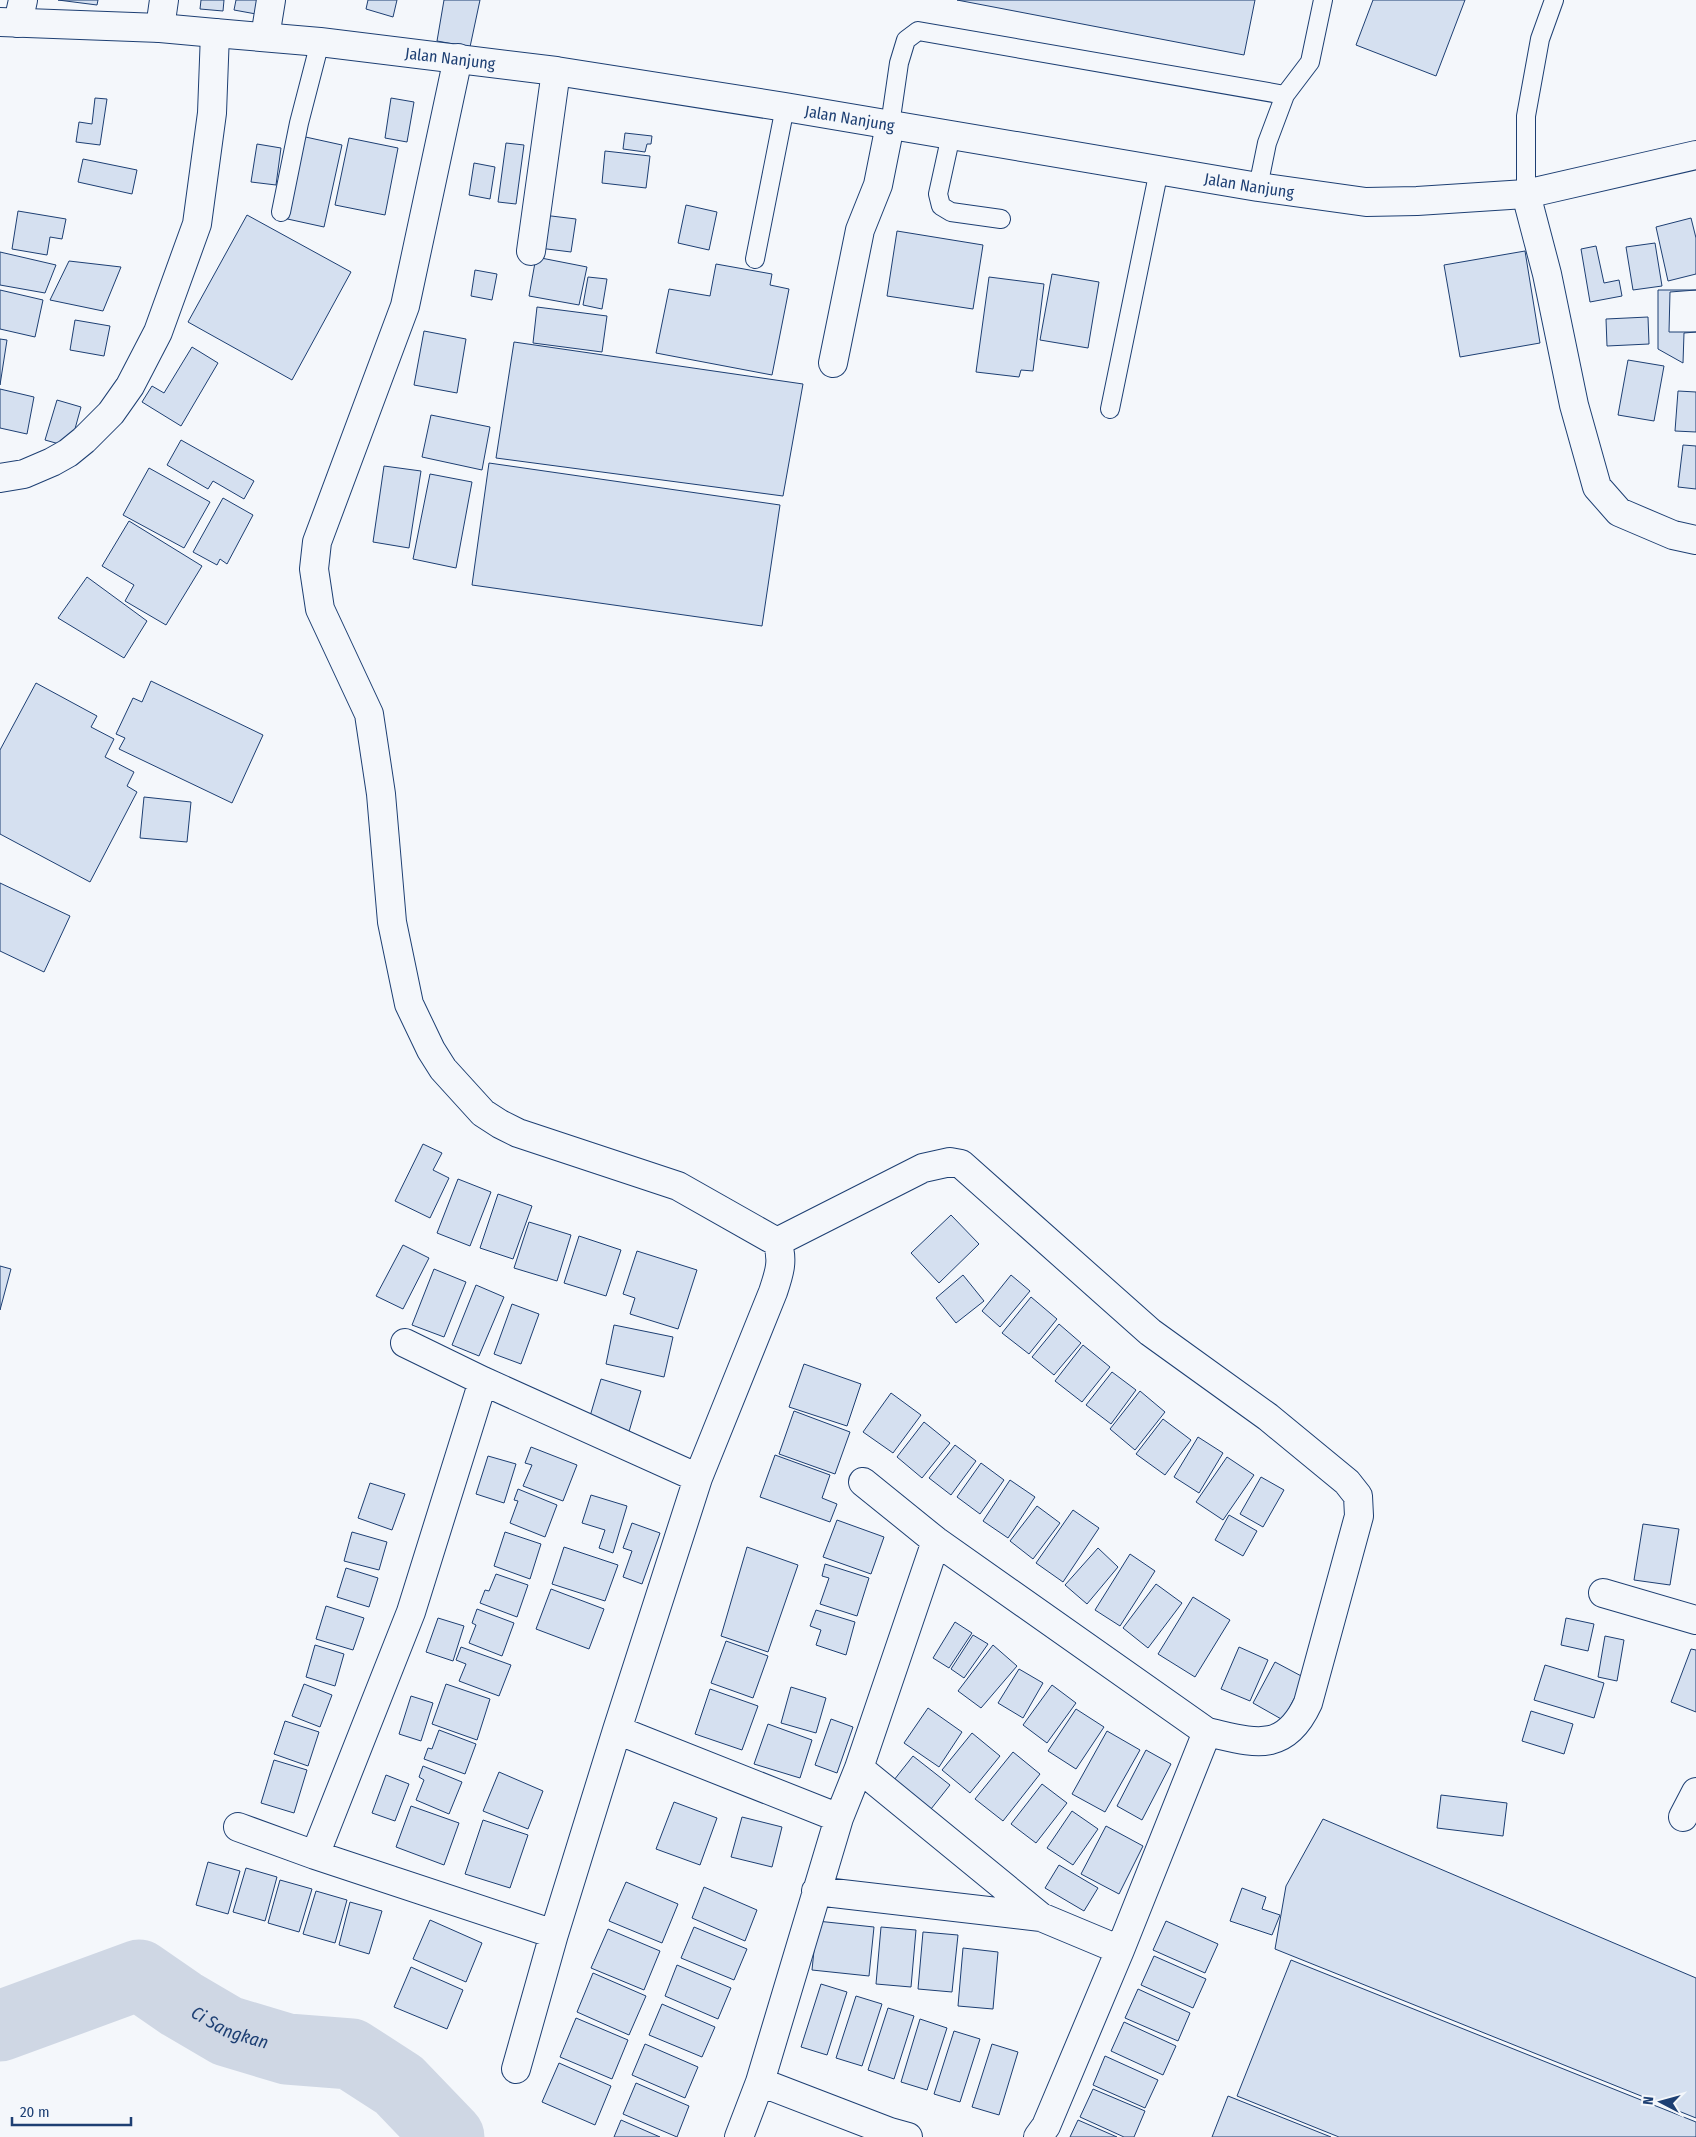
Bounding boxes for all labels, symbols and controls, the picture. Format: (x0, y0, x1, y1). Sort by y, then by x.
street label: Jalan Nanjung (404, 43, 497, 73)
street label: Jalan Nanjung (803, 101, 897, 135)
street label: Jalan Nanjung (1203, 169, 1296, 201)
water label: Ci Sangkan (187, 2001, 271, 2054)
north arrow (1636, 2077, 1686, 2127)
scale bar (12, 2094, 131, 2126)
text: N (1640, 2096, 1657, 2106)
text: 20 m (20, 2103, 50, 2121)

